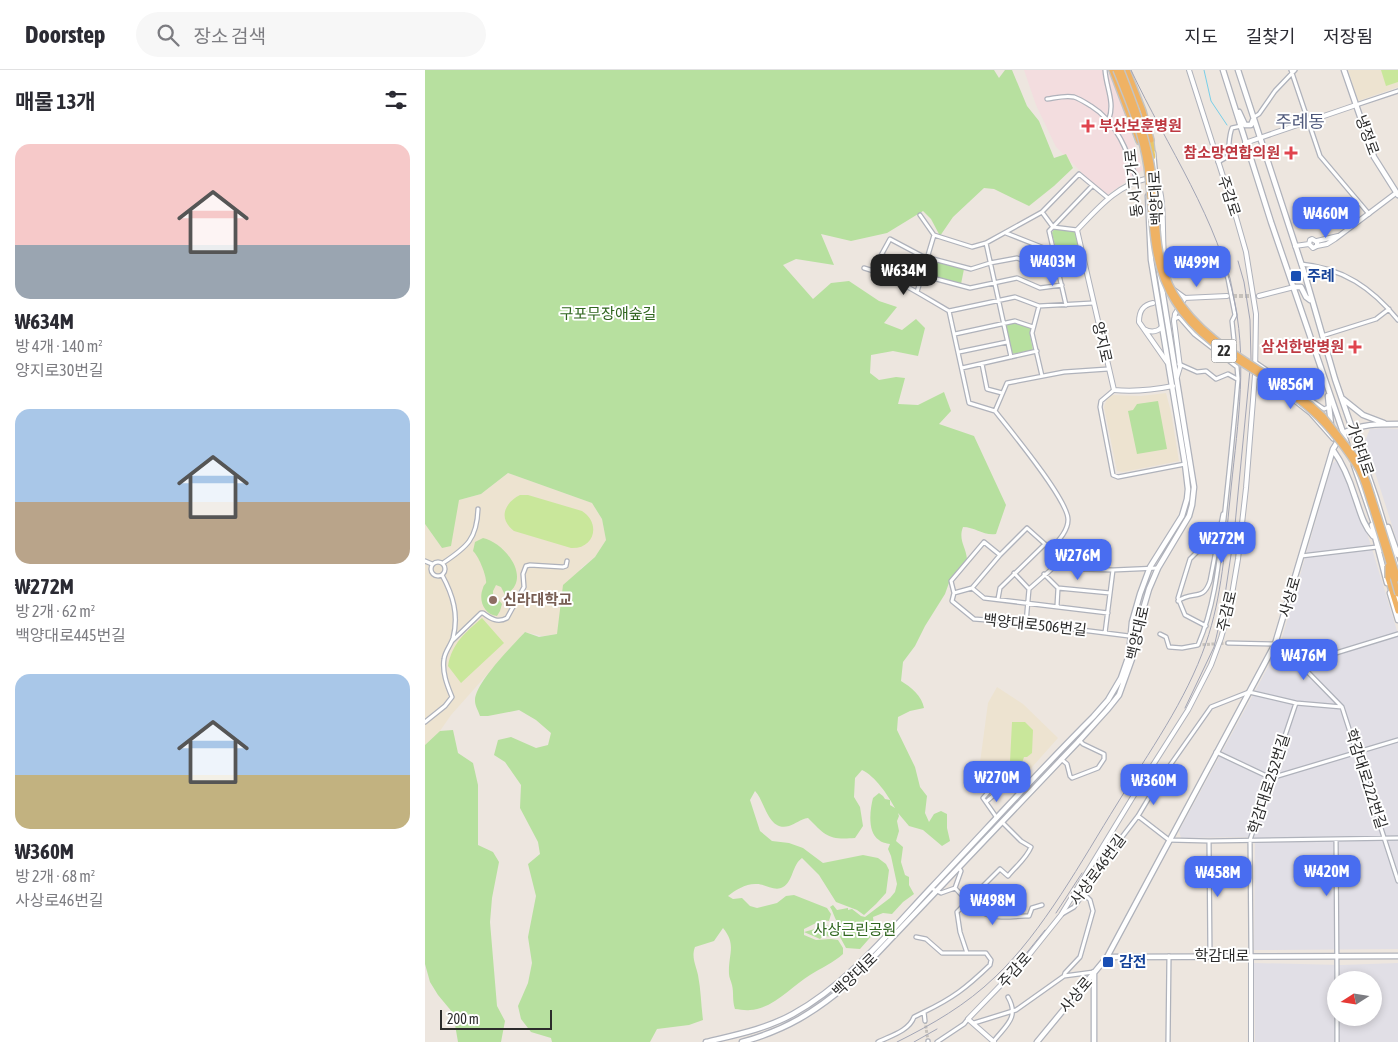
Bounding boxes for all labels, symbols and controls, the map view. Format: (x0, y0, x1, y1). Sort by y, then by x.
search box (136, 12, 486, 57)
text: Doorstep (25, 21, 106, 48)
icon: search (154, 21, 182, 49)
text: 장소 검색 (194, 25, 266, 47)
text: 지도 (1185, 26, 1218, 47)
text: 길찾기 (1246, 26, 1295, 47)
text: 저장됨 (1323, 26, 1373, 47)
icon: filters (382, 86, 410, 114)
text: 매물 13개 (15, 89, 96, 113)
district label: 주례동 (1275, 111, 1325, 132)
street label: 냉정로 (1352, 112, 1383, 157)
place label: 부산보훈병원 (1099, 117, 1182, 134)
marker: 부산보훈병원 (1081, 119, 1095, 133)
place label: 참소망연합의원 (1183, 144, 1280, 161)
marker: 참소망연합의원 (1284, 146, 1298, 160)
street label: 동서고가로 (1121, 148, 1146, 218)
street label: 백양대로 (1146, 170, 1165, 226)
street label: 주감로 (1215, 174, 1244, 218)
icon: home (168, 177, 258, 267)
pin: ₩460M (1291, 196, 1361, 239)
text: ₩460M (1304, 204, 1348, 222)
pin: ₩403M (1018, 244, 1088, 287)
pin: ₩499M (1162, 246, 1232, 288)
text: ₩403M (1031, 252, 1075, 270)
text: ₩499M (1175, 253, 1219, 271)
pin: ₩634M (869, 254, 939, 296)
text: ₩634M (882, 261, 926, 279)
place label: 주례 (1307, 267, 1335, 284)
marker: 주례 (1289, 269, 1303, 283)
park label: 구포무장애숲길 (560, 305, 656, 322)
text: ₩634M (15, 309, 74, 333)
street label: 양지로 (1090, 320, 1115, 364)
text: 방 4개 · 140 m² (15, 337, 103, 355)
place label: 삼선한방병원 (1261, 338, 1344, 355)
road number: 22 (1211, 340, 1237, 362)
marker: 삼선한방병원 (1348, 340, 1362, 354)
text: 양지로30번길 (15, 361, 104, 379)
pin: ₩856M (1256, 368, 1326, 410)
text: ₩856M (1269, 375, 1313, 393)
street label: 가야대로 (1343, 420, 1377, 478)
icon: home (168, 442, 258, 532)
pin: ₩272M (1187, 522, 1257, 564)
text: ₩272M (1200, 529, 1244, 547)
pin: ₩276M (1043, 538, 1113, 581)
text: ₩276M (1056, 546, 1100, 564)
text: ₩272M (15, 574, 74, 598)
street label: 사상로 (1276, 575, 1303, 619)
street label: 주감로 (1214, 589, 1239, 633)
place label: 신라대학교 (503, 591, 572, 608)
marker: 신라대학교 (487, 594, 499, 606)
text: 방 2개 · 62 m² (15, 602, 95, 620)
street label: 백양대로 (1123, 604, 1152, 662)
street label: 백양대로506번길 (982, 611, 1088, 638)
text: 백양대로445번길 (15, 626, 126, 644)
pin: ₩476M (1269, 638, 1339, 681)
text: ₩476M (1282, 646, 1326, 664)
icon: home (168, 707, 258, 797)
street label: 학감대로222번길 (1342, 727, 1391, 831)
street label: 학감대로252번길 (1244, 732, 1293, 836)
pin: ₩270M (962, 760, 1032, 803)
pin: ₩360M (1119, 764, 1189, 806)
text: ₩270M (975, 768, 1019, 786)
text: ₩360M (1132, 771, 1176, 789)
street label: 사상로46번길 (1066, 831, 1129, 908)
text: ₩360M (15, 839, 74, 863)
pin: ₩420M (1292, 854, 1362, 897)
pin: ₩458M (1183, 856, 1253, 898)
text: ₩420M (1305, 862, 1349, 880)
text: ₩458M (1196, 863, 1240, 881)
text: 방 2개 · 68 m² (15, 867, 95, 885)
pin: ₩498M (958, 884, 1028, 926)
text: 사상로46번길 (15, 891, 104, 909)
text: ₩498M (971, 891, 1015, 909)
park label: 사상근린공원 (814, 921, 896, 938)
street label: 학감대로 (1194, 947, 1250, 964)
street label: 백양대로 (829, 949, 880, 1000)
street label: 주감로 (994, 949, 1035, 991)
place label: 감전 (1119, 953, 1147, 970)
marker: 감전 (1101, 955, 1115, 969)
north arrow (1327, 971, 1383, 1026)
map controls (1327, 971, 1382, 1026)
street label: 사상로 (1056, 973, 1095, 1016)
scale bar (440, 1007, 553, 1030)
text: 200 m (447, 1011, 479, 1027)

